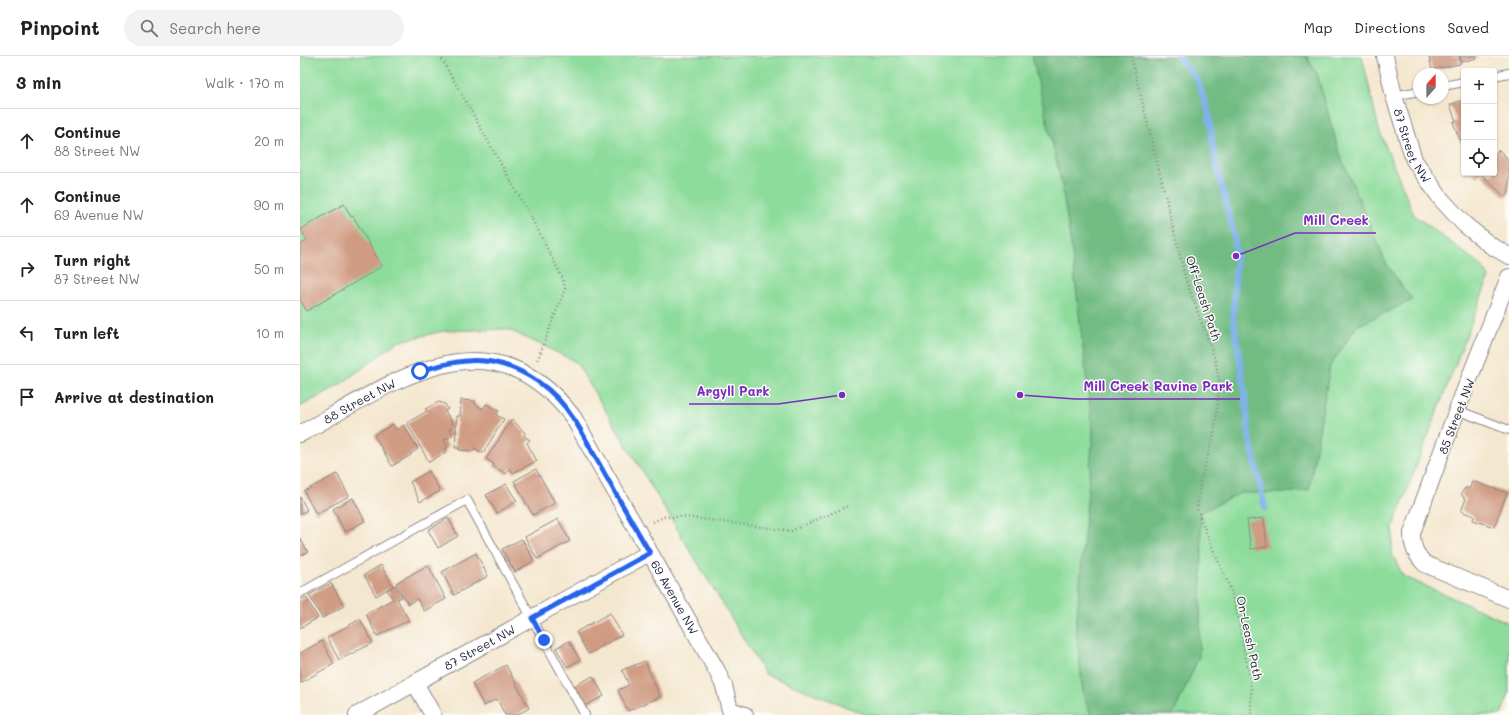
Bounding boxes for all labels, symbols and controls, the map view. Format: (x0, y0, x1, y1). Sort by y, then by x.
search box (124, 10, 404, 46)
text: Pinpoint (20, 15, 100, 40)
icon: search (138, 17, 160, 39)
text: Search here (170, 18, 261, 38)
text: Map (1304, 18, 1332, 37)
text: Directions (1354, 18, 1425, 37)
text: Saved (1447, 18, 1489, 37)
north arrow (1413, 68, 1449, 104)
map controls (1461, 68, 1497, 176)
button: + (1461, 68, 1497, 104)
text: 3 min (16, 71, 61, 93)
text: Walk · 170 m (205, 74, 284, 91)
button: − (1461, 104, 1497, 140)
street label: 87 Street NW (1390, 106, 1435, 186)
text: Continue (54, 122, 121, 142)
icon: ahead (16, 130, 38, 152)
text: 20 m (254, 132, 284, 149)
button: locate (1461, 140, 1497, 176)
text: 88 Street NW (54, 142, 140, 159)
text: Continue (54, 186, 121, 206)
icon: ahead (16, 194, 38, 216)
text: 90 m (254, 196, 284, 213)
text: 69 Avenue NW (54, 206, 144, 223)
callout: Mill Creek (1295, 208, 1376, 233)
text: Mill Creek (1303, 211, 1369, 228)
text: Turn right (54, 250, 131, 270)
street label: Off-Leash Path (1183, 253, 1225, 343)
icon: right (16, 258, 38, 280)
text: 50 m (254, 260, 284, 277)
text: 87 Street NW (54, 270, 140, 287)
icon: left (16, 322, 38, 344)
text: Turn left (54, 323, 119, 343)
text: 10 m (256, 324, 284, 341)
route start (411, 362, 429, 380)
callout: Mill Creek Ravine Park (1075, 374, 1240, 399)
street label: 88 Street NW (320, 375, 398, 427)
street label: 85 Street NW (1434, 376, 1478, 456)
text: Mill Creek Ravine Park (1083, 377, 1233, 394)
callout: Argyll Park (689, 379, 778, 404)
text: Argyll Park (697, 382, 769, 400)
icon: arrive (16, 386, 38, 408)
text: Arrive at destination (54, 387, 214, 407)
street label: 69 Avenue NW (648, 557, 703, 637)
street label: On-Leash Path (1233, 594, 1267, 682)
street label: 87 Street NW (441, 621, 518, 673)
route end (535, 631, 553, 649)

